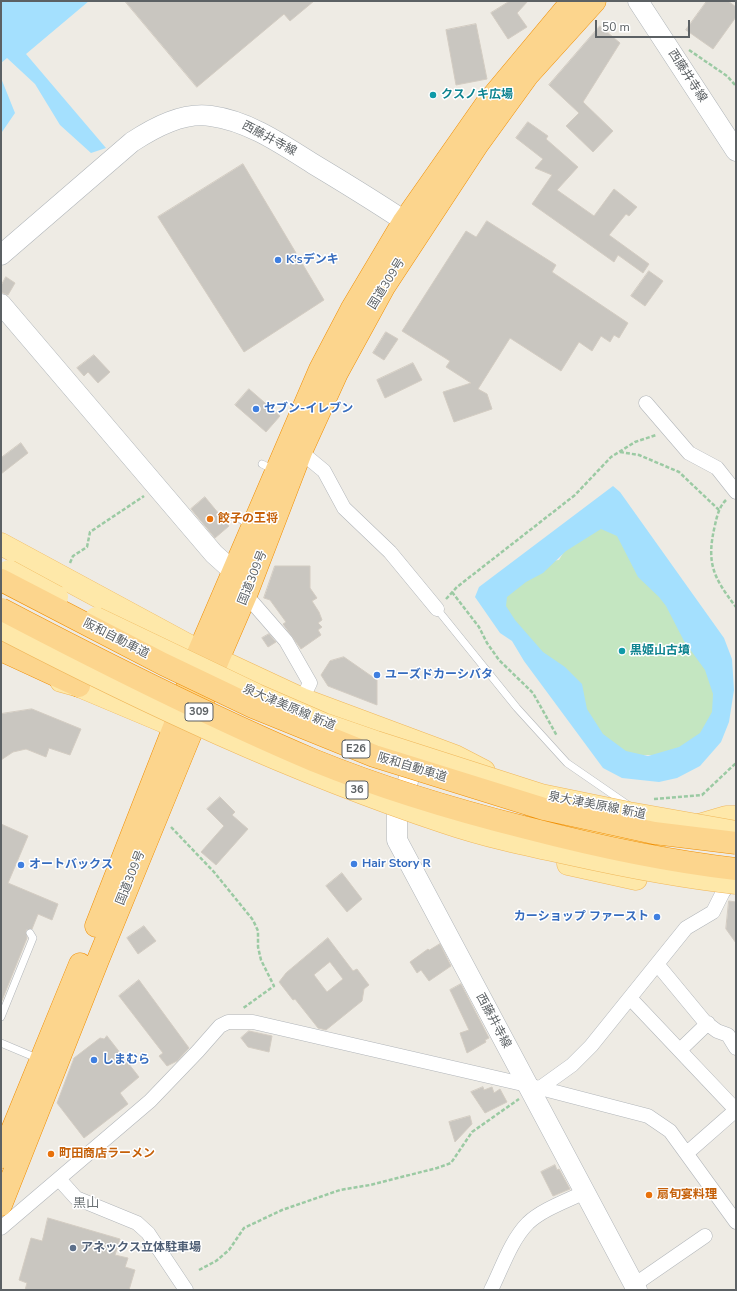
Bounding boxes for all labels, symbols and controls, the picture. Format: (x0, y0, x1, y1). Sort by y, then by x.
scale bar (597, 12, 692, 38)
text: 50 m (602, 19, 630, 35)
street label: 西藤井寺線 (665, 47, 709, 105)
place label: クスノキ広場 (441, 88, 513, 102)
marker: クスノキ広場 (428, 90, 438, 100)
street label: 西藤井寺線 (239, 119, 299, 159)
place label: K'sデンキ (286, 253, 339, 267)
marker: K'sデンキ (273, 255, 283, 265)
street label: 国道309号 (366, 256, 408, 312)
place label: セブン-イレブン (264, 402, 353, 416)
marker: セブン-イレブン (251, 404, 261, 414)
place label: 餃子の王将 (218, 512, 278, 526)
marker: 餃子の王将 (205, 514, 215, 524)
street label: 国道309号 (236, 549, 270, 607)
street label: 阪和自動車道 (81, 616, 151, 662)
place label: 黒姫山古墳 (630, 644, 690, 658)
marker: 黒姫山古墳 (617, 646, 627, 656)
place label: ユーズドカーシバタ (385, 668, 493, 682)
marker: ユーズドカーシバタ (372, 670, 382, 680)
street label: 泉大津美原線 新道 (241, 682, 337, 734)
road number: 309 (185, 703, 213, 721)
road number: E26 (342, 740, 370, 758)
street label: 阪和自動車道 (375, 751, 449, 785)
road number: 36 (346, 781, 368, 799)
street label: 泉大津美原線 新道 (547, 789, 647, 823)
street label: 国道309号 (114, 849, 148, 907)
place label: Hair Story R (362, 857, 431, 871)
place label: オートバックス (29, 858, 113, 872)
marker: Hair Story R (349, 859, 359, 869)
marker: オートバックス (16, 860, 26, 870)
place label: カーショップ ファースト (514, 910, 649, 924)
marker: カーショップ ファースト (652, 912, 662, 922)
street label: 西藤井寺線 (473, 991, 513, 1051)
place label: しまむら (102, 1053, 150, 1067)
marker: しまむら (89, 1055, 99, 1065)
place label: 町田商店ラーメン (59, 1147, 155, 1161)
marker: 町田商店ラーメン (46, 1149, 56, 1159)
place label: 扇旬宴料理 (657, 1188, 717, 1202)
marker: 扇旬宴料理 (644, 1190, 654, 1200)
district label: 黒山 (73, 1196, 99, 1212)
place label: アネックス立体駐車場 (81, 1241, 201, 1255)
marker: アネックス立体駐車場 (68, 1243, 78, 1253)

